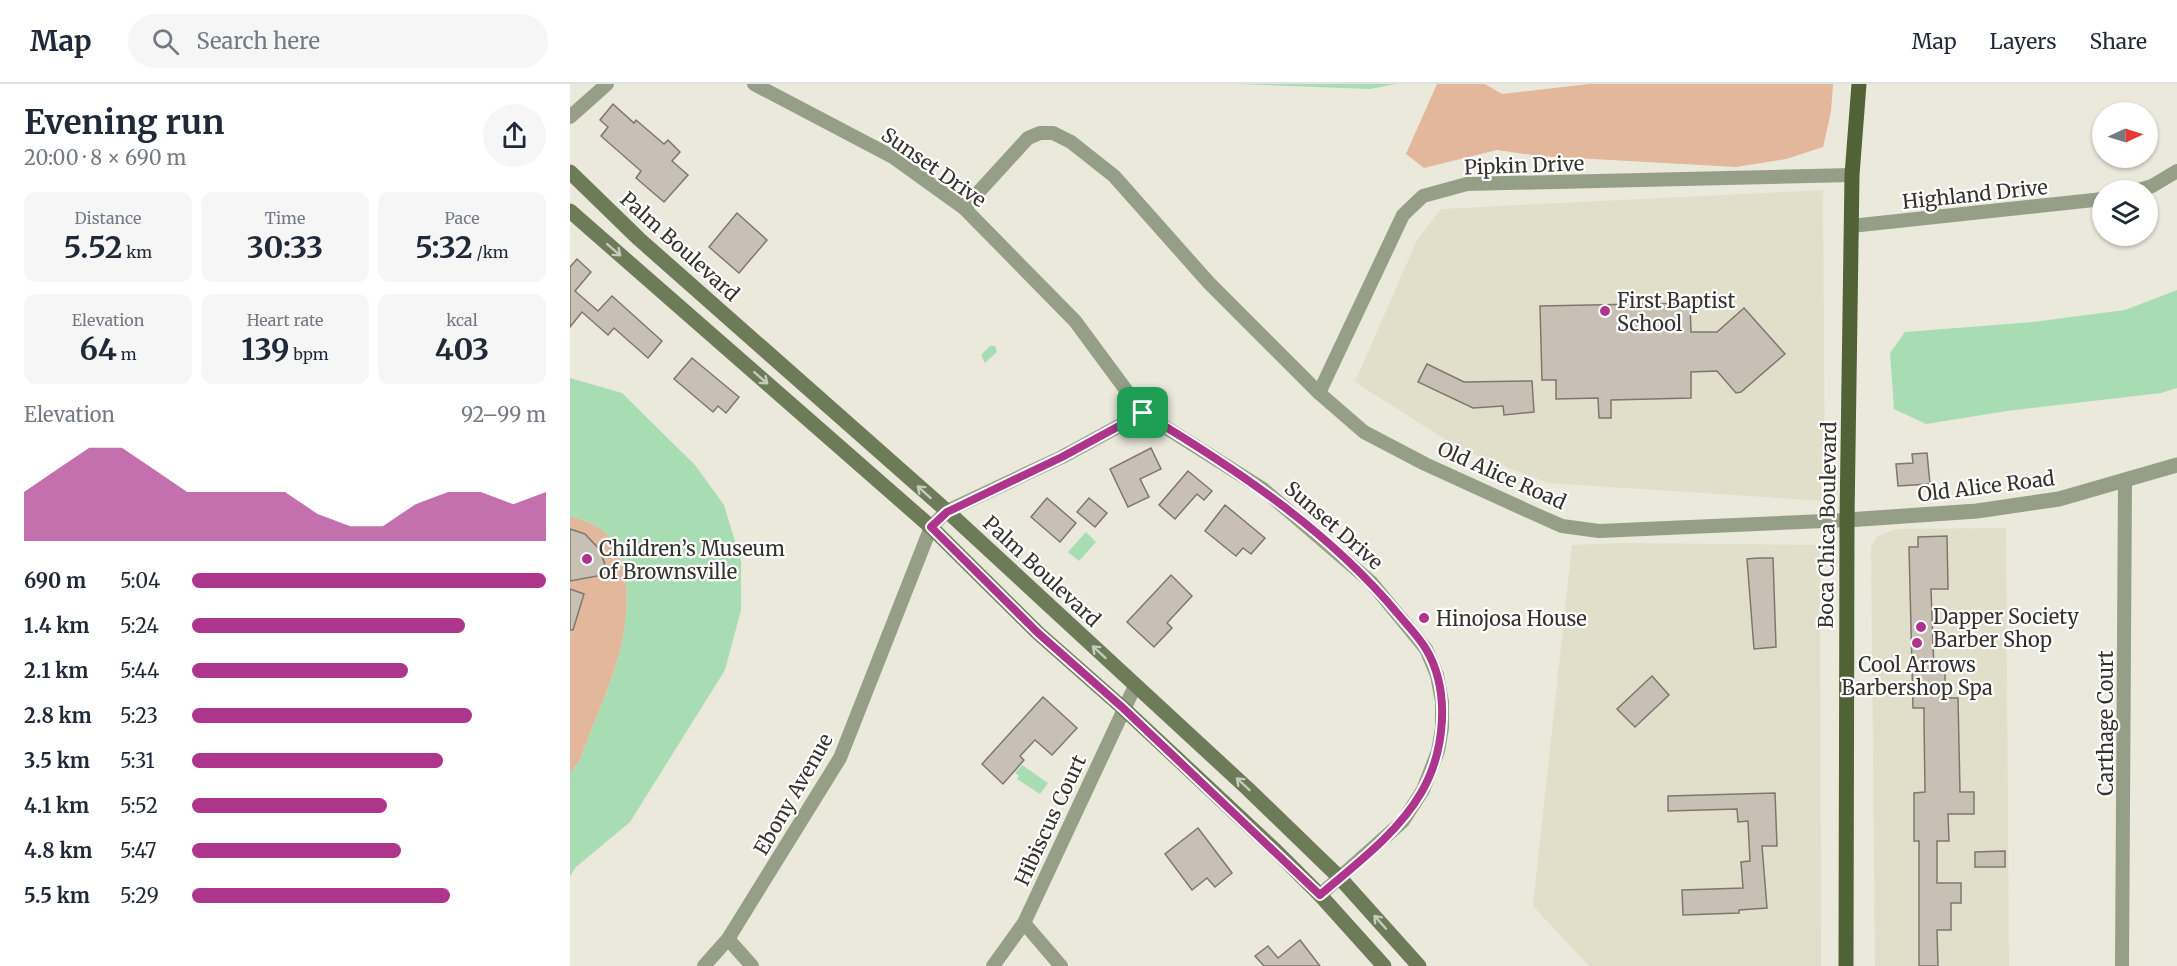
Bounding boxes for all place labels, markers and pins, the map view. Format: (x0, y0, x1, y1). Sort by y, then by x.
place label: First Baptist School (1617, 288, 1736, 336)
marker: First Baptist School (1598, 304, 1612, 318)
pin (1117, 387, 1168, 438)
place label: Children’s Museum of Brownsville (599, 536, 785, 584)
marker: Children’s Museum of Brownsville (580, 552, 594, 566)
place label: Dapper Society Barber Shop (1933, 604, 2079, 652)
place label: Hinojosa House (1436, 606, 1587, 631)
marker: Hinojosa House (1417, 611, 1431, 625)
marker: Dapper Society Barber Shop (1914, 620, 1928, 634)
marker: Cool Arrows Barbershop Spa (1910, 636, 1924, 650)
place label: Cool Arrows Barbershop Spa (1841, 652, 1993, 700)

